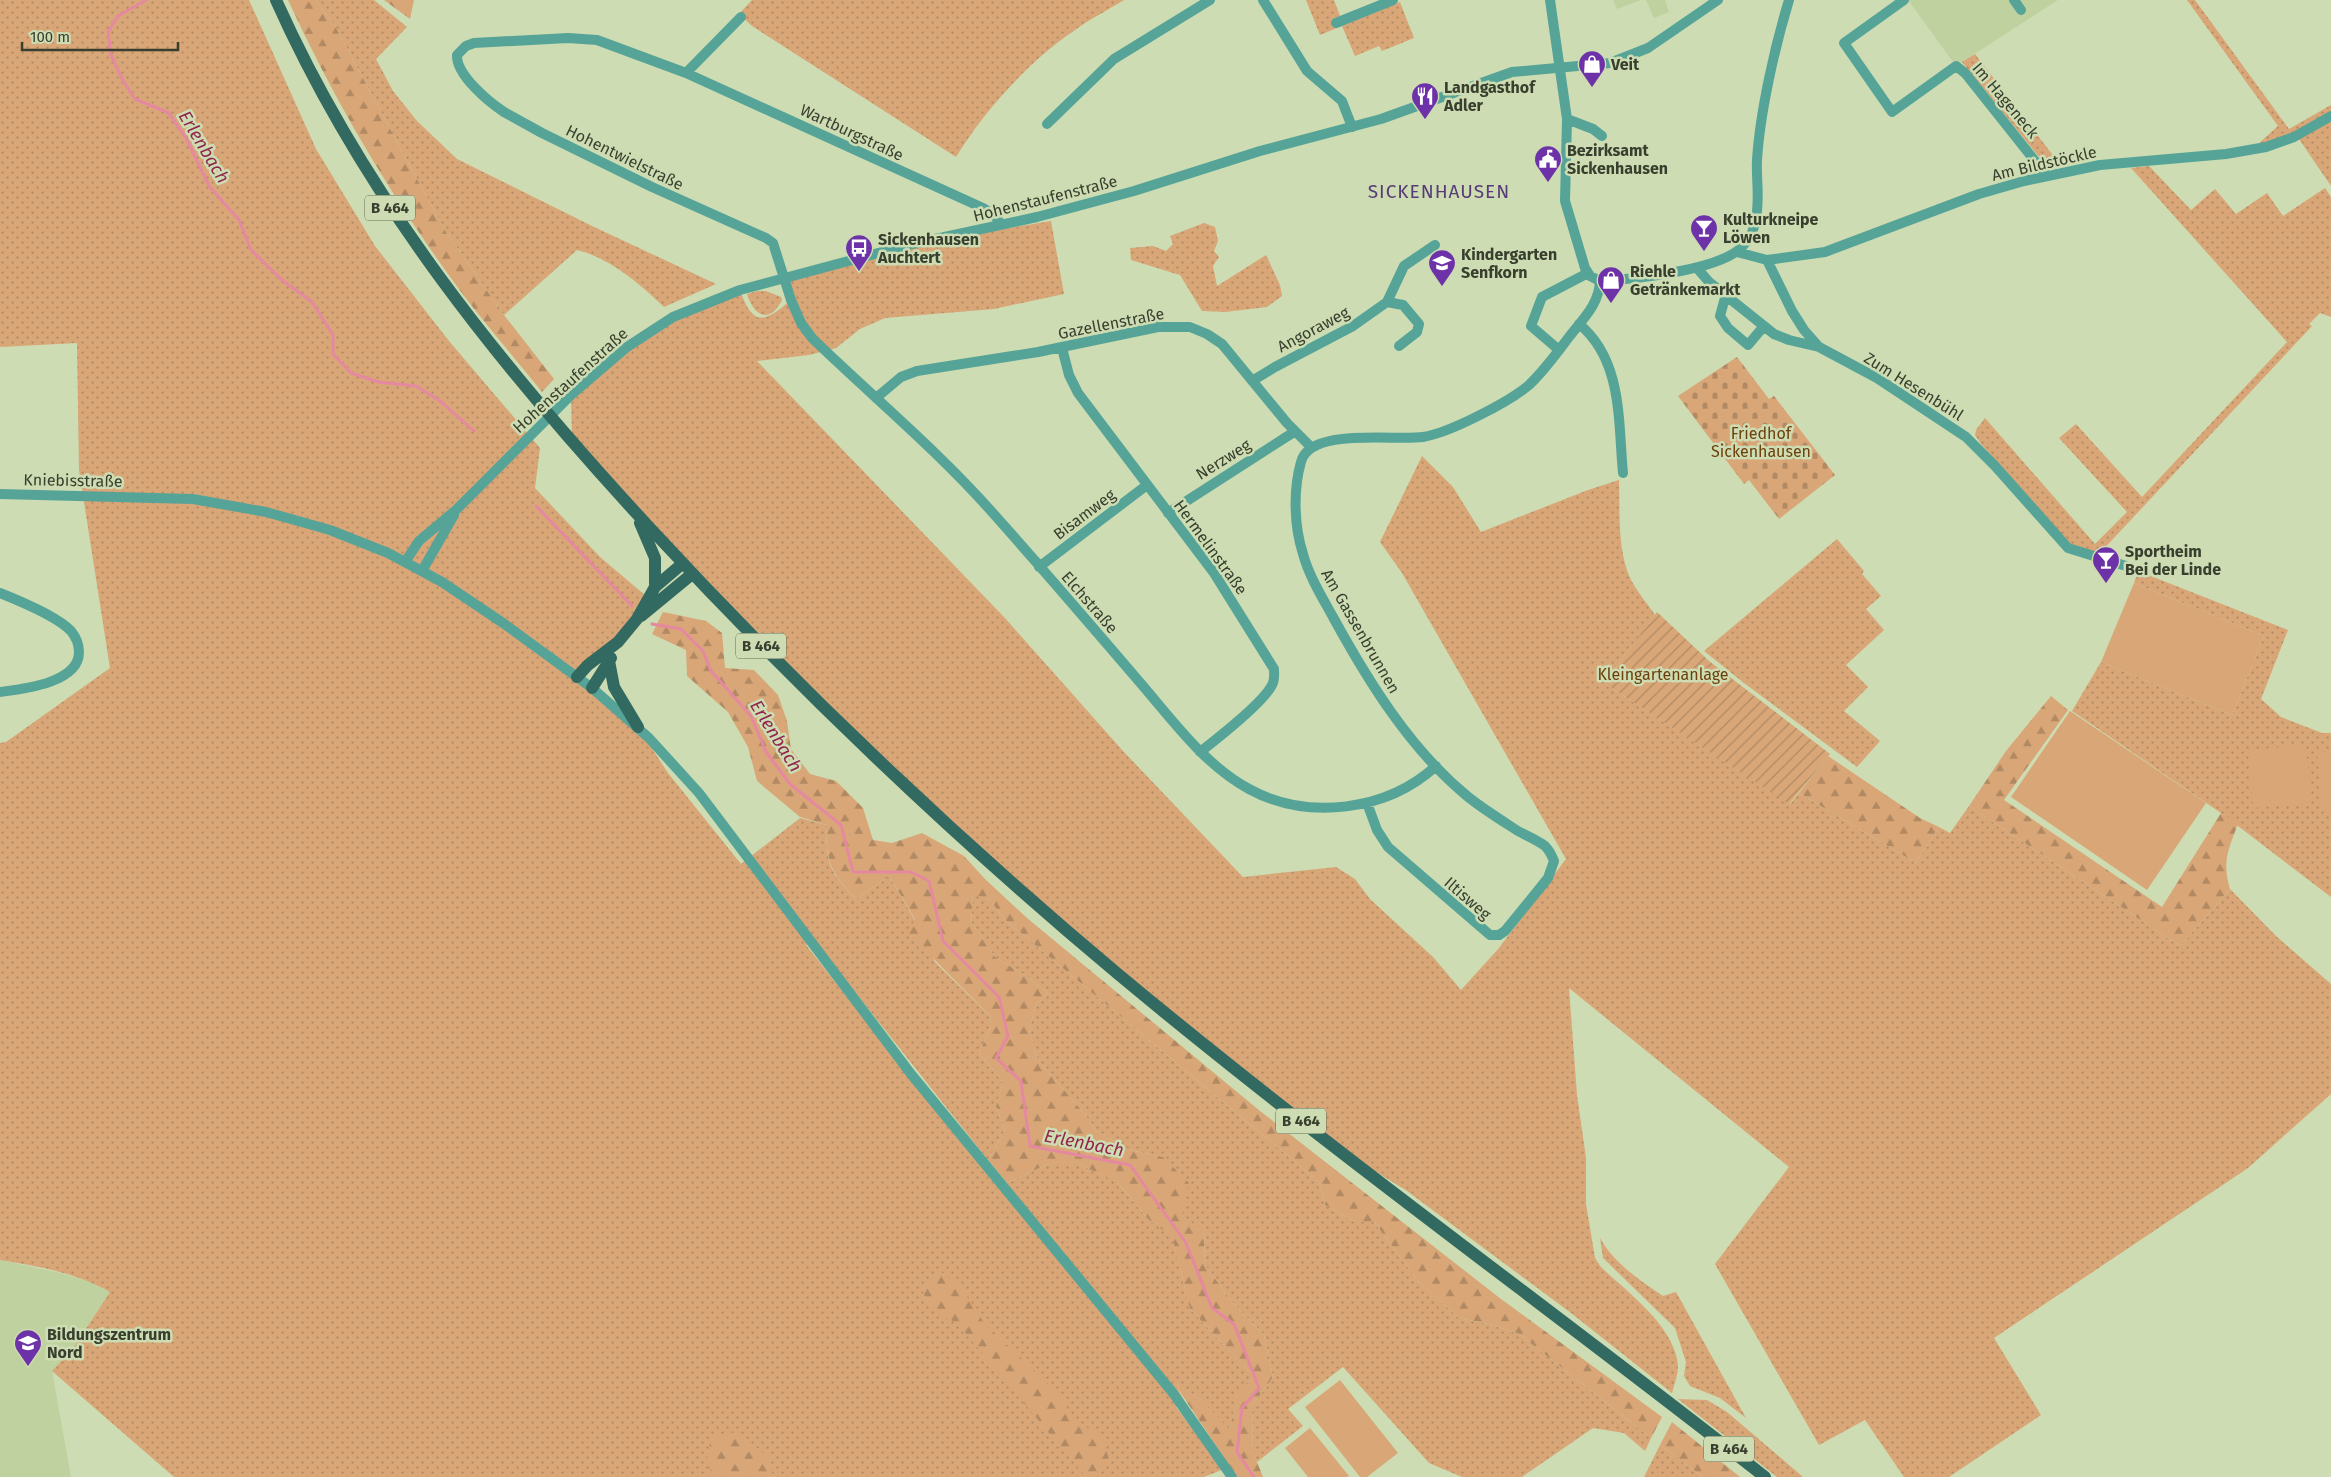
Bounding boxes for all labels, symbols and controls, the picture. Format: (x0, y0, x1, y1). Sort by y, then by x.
scale bar (22, 20, 179, 52)
text: 100 m (30, 28, 70, 46)
shop icon: Veit (1577, 49, 1607, 88)
place label: Veit (1610, 55, 1640, 74)
street label: Im Hageneck (1969, 59, 2043, 143)
place label: Landgasthof Adler (1443, 78, 1536, 115)
restaurant icon: Landgasthof Adler (1410, 81, 1440, 120)
street label: Wartburgstraße (797, 100, 907, 165)
water label: Erlenbach (174, 107, 234, 187)
street label: Hohentwielstraße (563, 121, 687, 194)
place label: Bezirksamt Sickenhausen (1567, 141, 1668, 178)
street label: Am Bildstöckle (1990, 142, 2098, 185)
public building icon: Bezirksamt Sickenhausen (1533, 144, 1563, 183)
street label: Hohenstaufenstraße (971, 171, 1119, 226)
district label: SICKENHAUSEN (1368, 180, 1510, 203)
road number: B 464 (365, 196, 415, 220)
place label: Kulturkneipe Löwen (1723, 210, 1819, 247)
bar icon: Kulturkneipe Löwen (1689, 213, 1719, 252)
place label: Sickenhausen Auchtert (877, 230, 979, 267)
bus stop icon: Sickenhausen Auchtert (844, 233, 874, 272)
place label: Kindergarten Senfkorn (1461, 245, 1557, 282)
school or university icon: Kindergarten Senfkorn (1427, 248, 1457, 287)
place label: Riehle Getränkemarkt (1630, 262, 1741, 299)
shop icon: Riehle Getränkemarkt (1596, 265, 1626, 304)
street label: Angoraweg (1274, 302, 1353, 356)
street label: Gazellenstraße (1056, 304, 1166, 343)
street label: Hohenstaufenstraße (509, 324, 632, 437)
street label: Zum Hesenbühl (1861, 348, 1967, 425)
park label: Friedhof Sickenhausen (1711, 424, 1811, 461)
street label: Nerzweg (1192, 435, 1255, 484)
street label: Kniebisstraße (23, 470, 123, 491)
street label: Bisamweg (1050, 485, 1120, 544)
street label: Hermelinstraße (1170, 496, 1251, 598)
place label: Sportheim Bei der Linde (2125, 542, 2221, 579)
bar icon: Sportheim Bei der Linde (2091, 545, 2121, 584)
street label: Am Gassenbrunnen (1317, 566, 1404, 697)
street label: Elchstraße (1058, 567, 1122, 637)
road number: B 464 (736, 634, 786, 658)
park label: Kleingartenanlage (1597, 665, 1729, 684)
water label: Erlenbach (745, 696, 807, 776)
street label: Iltisweg (1440, 873, 1495, 924)
road number: B 464 (1276, 1108, 1326, 1134)
water label: Erlenbach (1042, 1125, 1126, 1161)
place label: Bildungszentrum Nord (47, 1325, 171, 1362)
school or university icon: Bildungszentrum Nord (13, 1328, 43, 1367)
road number: B 464 (1704, 1436, 1754, 1462)

